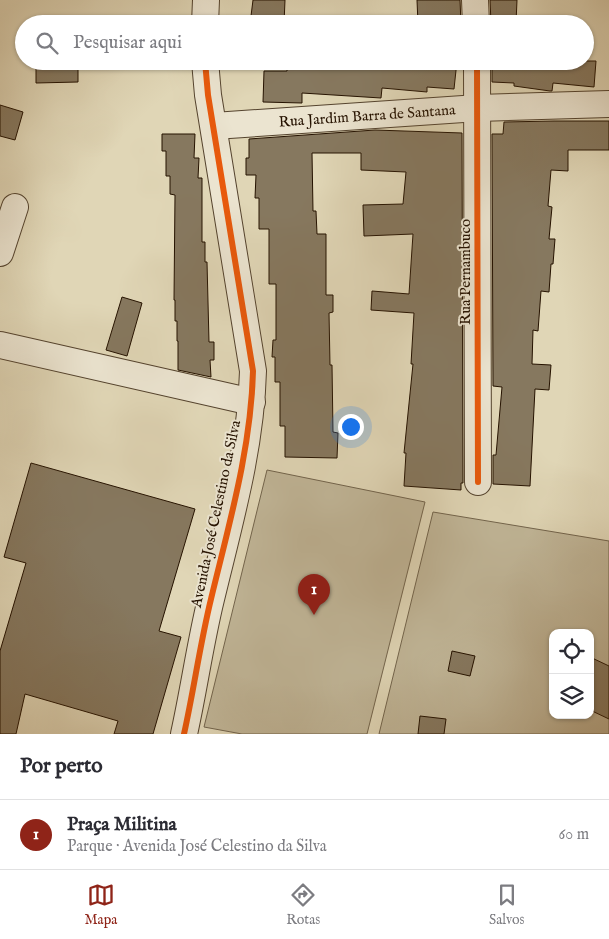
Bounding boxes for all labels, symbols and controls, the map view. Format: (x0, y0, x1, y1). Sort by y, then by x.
search box (15, 15, 594, 70)
icon: search (33, 29, 61, 57)
text: Pesquisar aqui (73, 31, 182, 55)
street label: Rua Jardim Barra de Santana (278, 100, 456, 132)
street label: Rua Pernambuco (456, 219, 475, 325)
your location (338, 414, 364, 440)
street label: Avenida José Celestino da Silva (187, 418, 245, 610)
pin: 1 (298, 574, 330, 615)
map controls (549, 629, 594, 719)
button: locate (549, 629, 594, 674)
button: layers (549, 674, 594, 719)
text: Por perto (20, 753, 102, 780)
text: Praça Militina (67, 813, 177, 837)
text: 1 (33, 825, 39, 845)
text: 60 m (559, 825, 589, 845)
text: Parque · Avenida José Celestino da Silva (67, 837, 327, 857)
tab: Mapa (84, 881, 117, 929)
tab: Rotas (286, 881, 320, 929)
tab: Salvos (489, 881, 525, 929)

